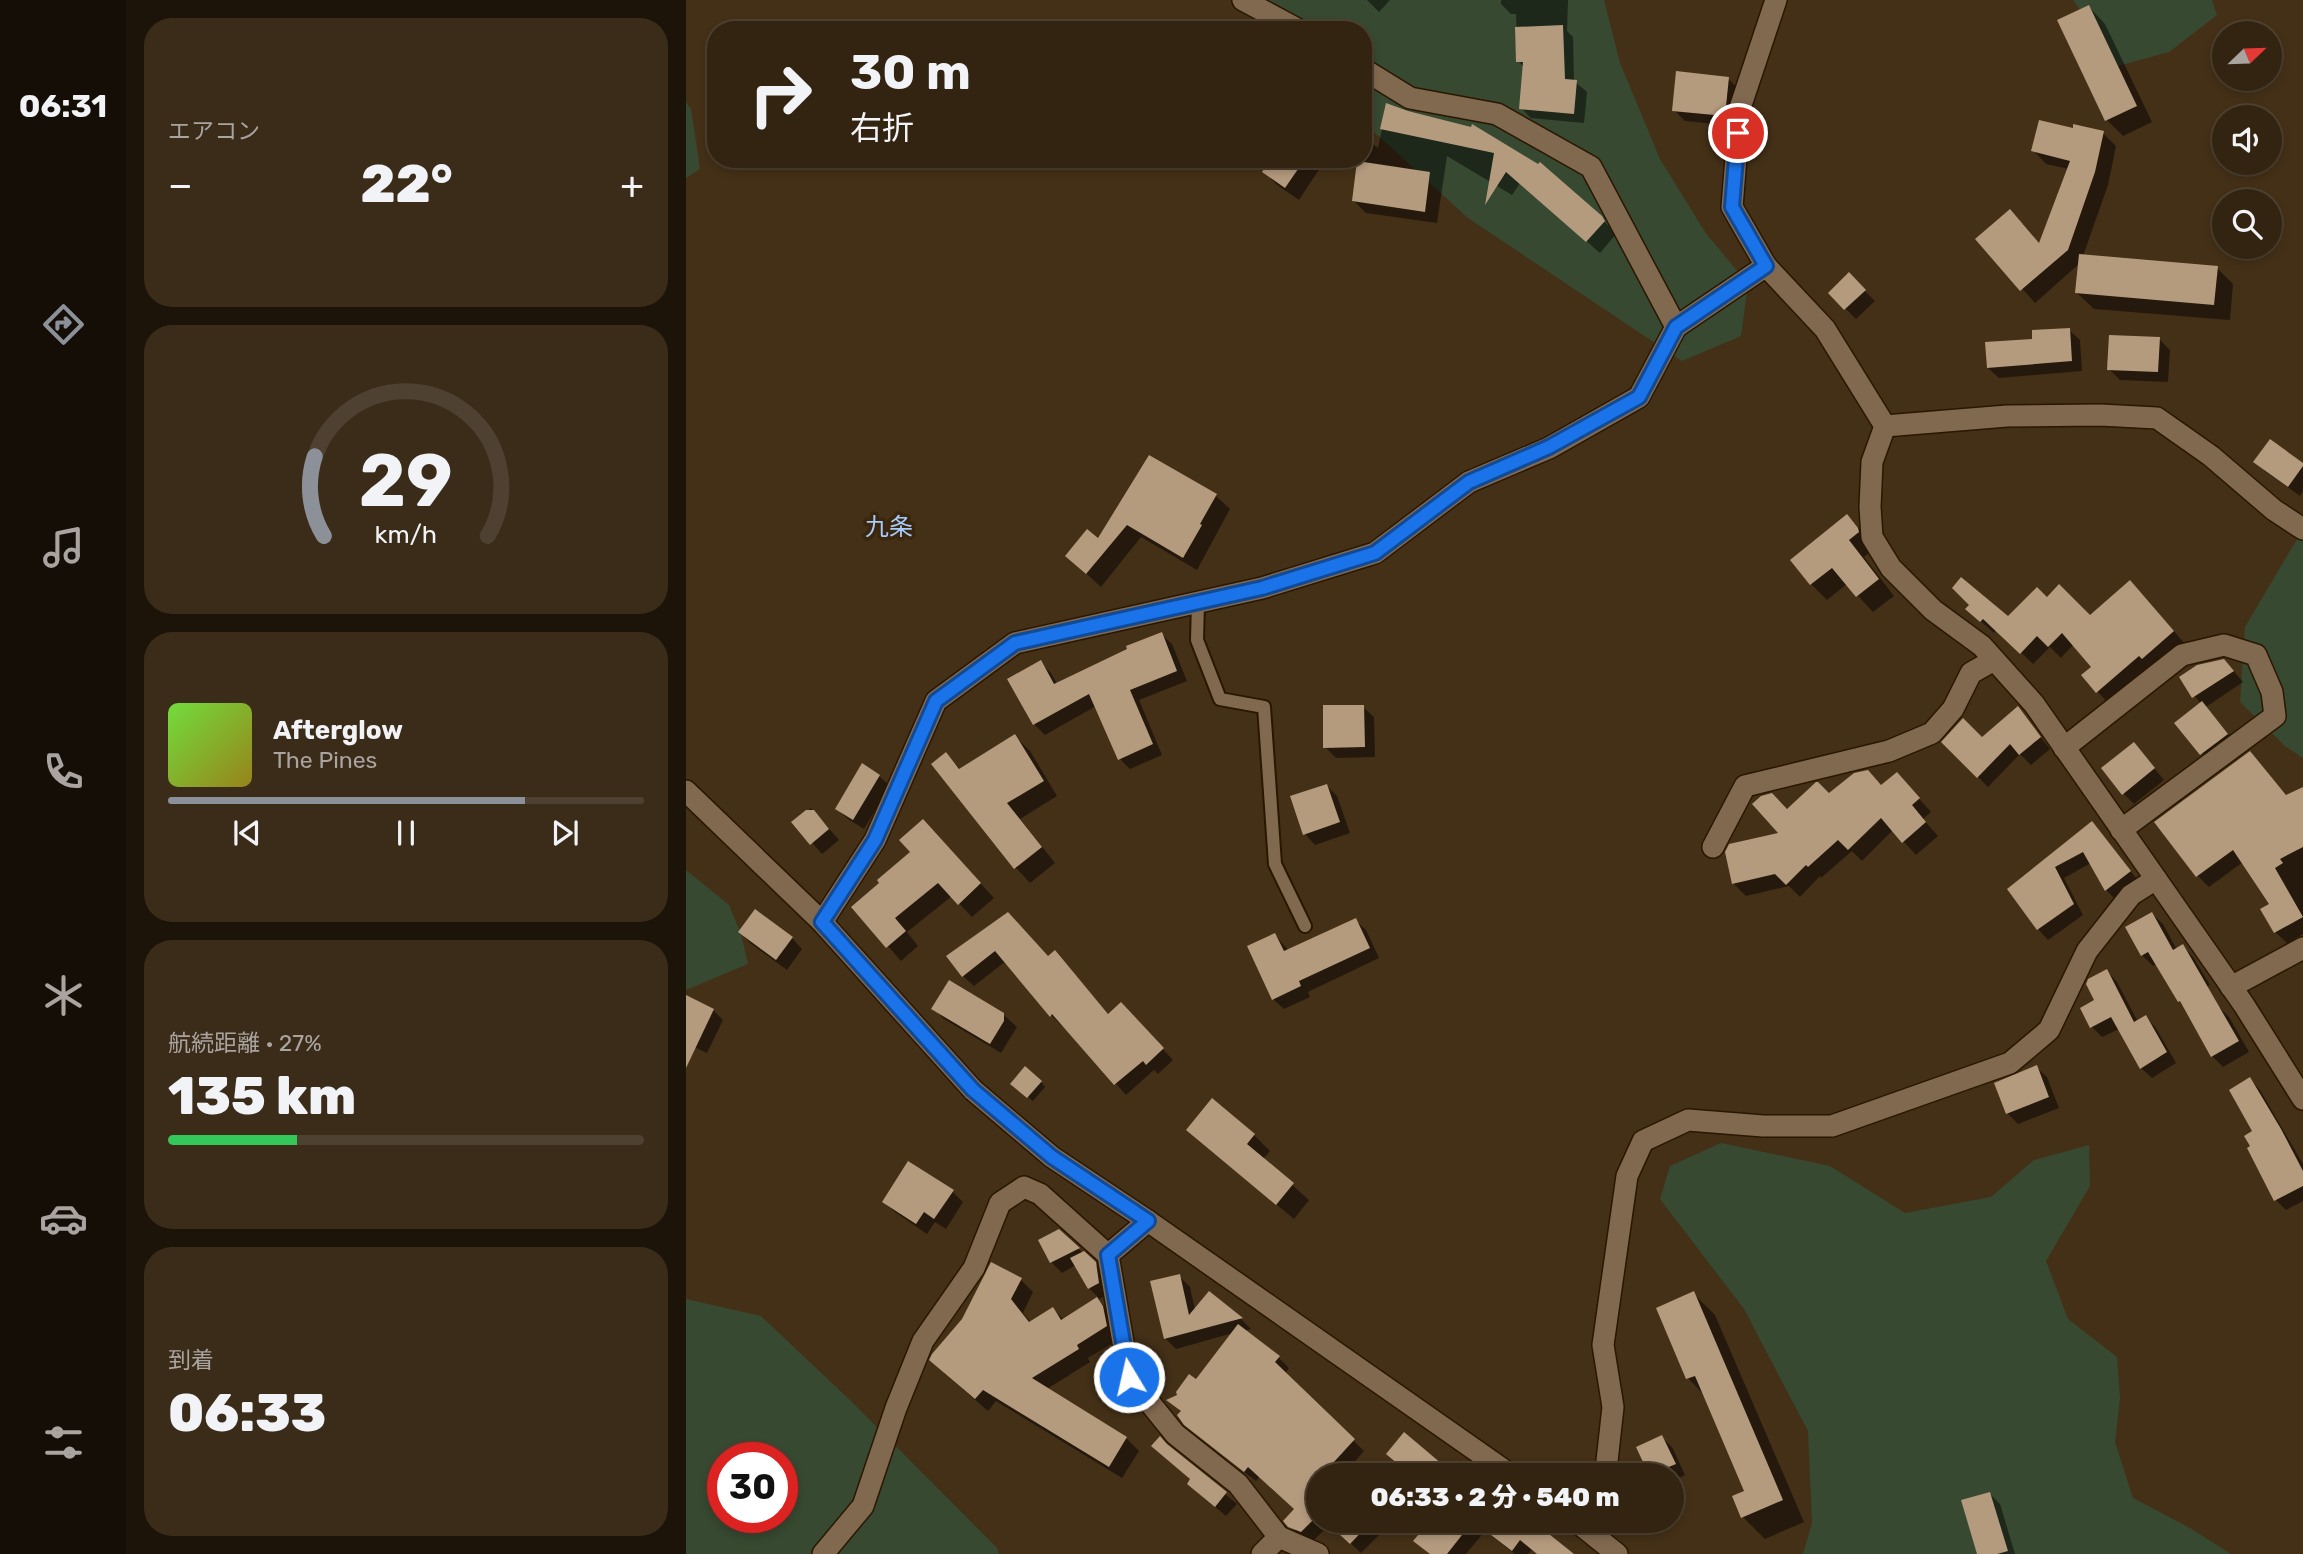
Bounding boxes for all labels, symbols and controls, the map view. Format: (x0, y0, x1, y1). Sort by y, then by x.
north arrow (2212, 21, 2282, 91)
map controls (2212, 21, 2282, 259)
text: 30 m (850, 43, 971, 101)
icon: right (735, 49, 826, 140)
text: 06:31 (19, 87, 107, 125)
pin (1708, 103, 1768, 163)
button: sound (2212, 105, 2282, 175)
text: 右折 (850, 109, 914, 147)
icon: arrive (1719, 114, 1757, 152)
text: エアコン (168, 117, 260, 145)
text: 22° (360, 153, 453, 215)
text: − (168, 162, 193, 208)
text: + (620, 162, 644, 208)
button: search (2212, 189, 2282, 259)
icon: directions (39, 300, 88, 349)
text: 29 (359, 438, 453, 524)
district label: 九条 (865, 513, 913, 541)
text: km/h (375, 520, 437, 549)
icon: music (39, 523, 88, 572)
text: Afterglow (273, 715, 403, 746)
text: The Pines (273, 746, 377, 774)
icon: phone (39, 747, 88, 796)
icon: previous (228, 814, 266, 852)
icon: pause (387, 814, 425, 852)
icon: next (546, 814, 584, 852)
icon: climate (39, 971, 88, 1020)
text: 航続距離 · 27% (168, 1029, 322, 1057)
text: 135 km (168, 1065, 356, 1127)
icon: car (39, 1194, 88, 1243)
position arrow (1092, 1340, 1166, 1414)
text: 到着 (168, 1346, 214, 1374)
text: 06:33 (168, 1382, 326, 1444)
icon: filters (39, 1418, 88, 1467)
speed limit sign: 30 (707, 1442, 798, 1533)
text: 06:33 · 2 分 · 540 m (1370, 1482, 1620, 1513)

